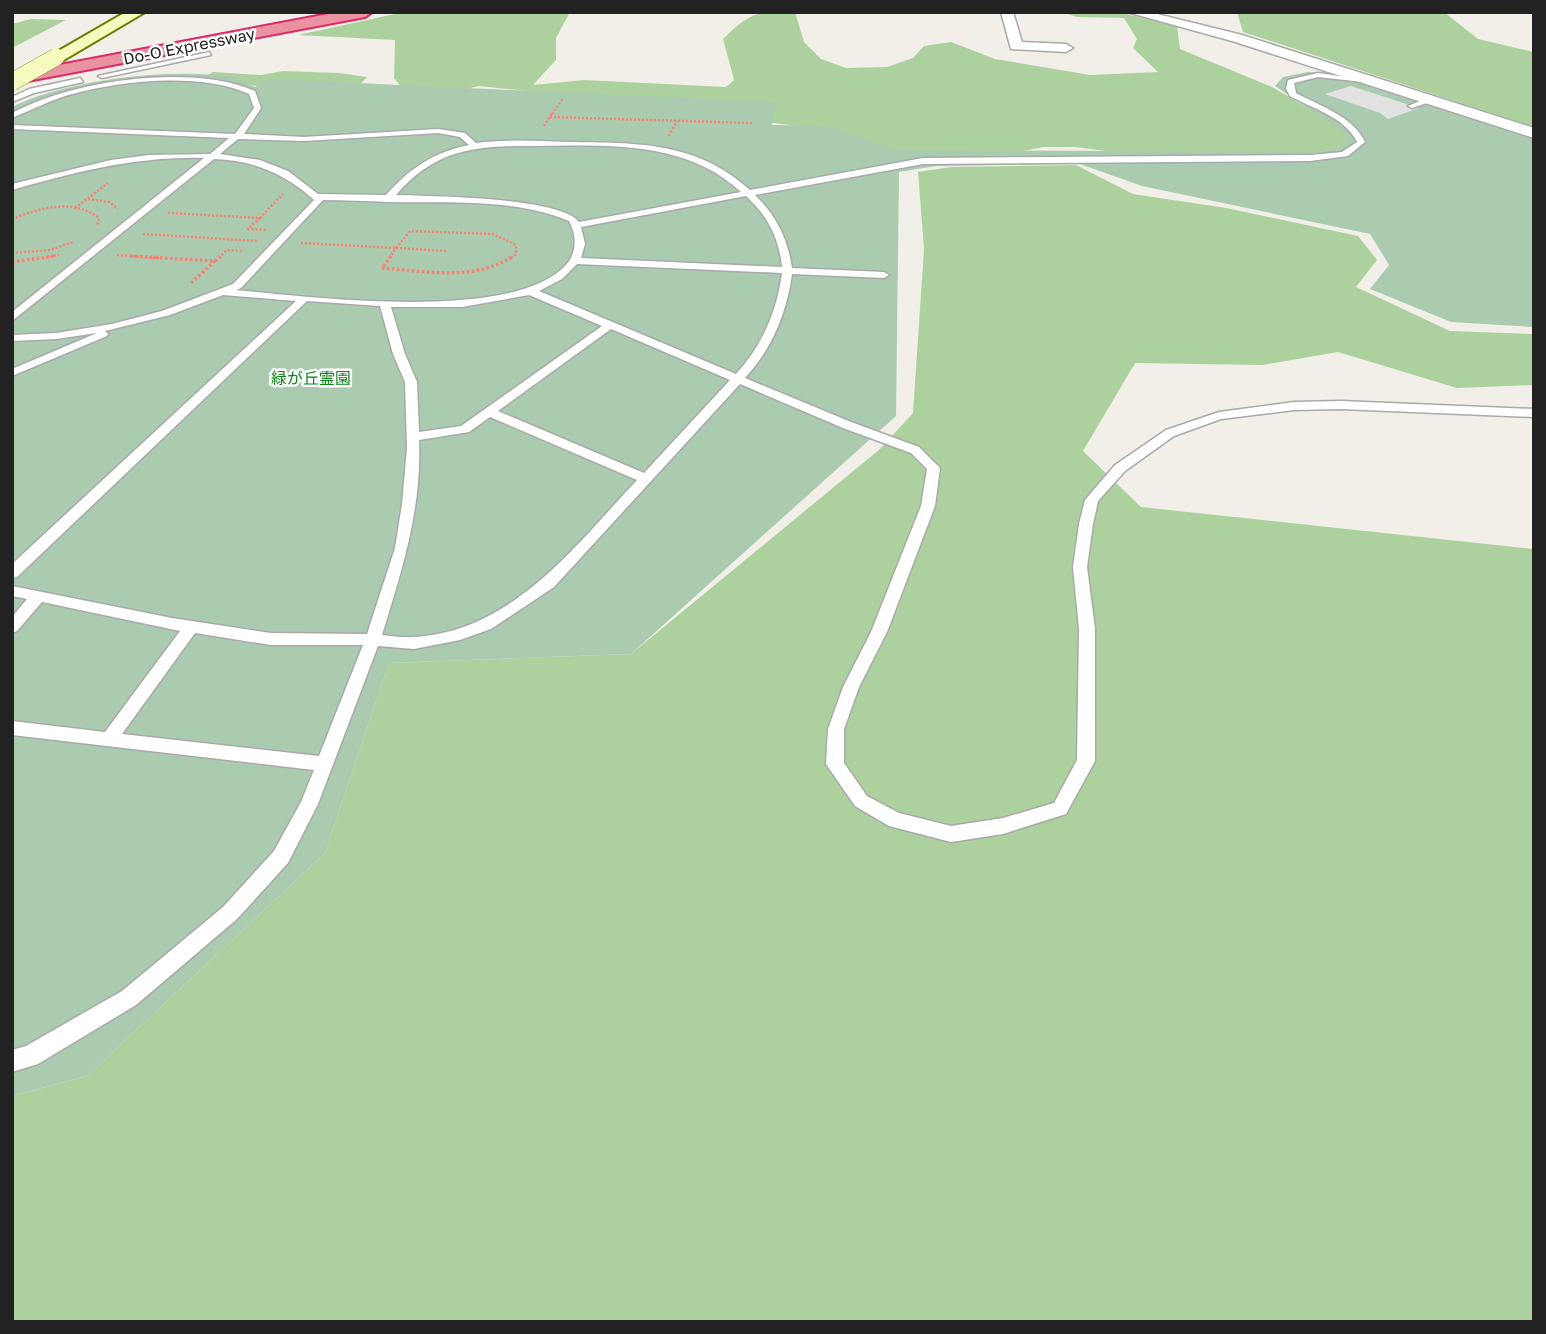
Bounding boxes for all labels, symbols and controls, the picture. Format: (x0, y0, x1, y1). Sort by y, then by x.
street label: Do-O Expressway (121, 23, 257, 69)
park label: 緑が丘霊園 (271, 368, 351, 388)

